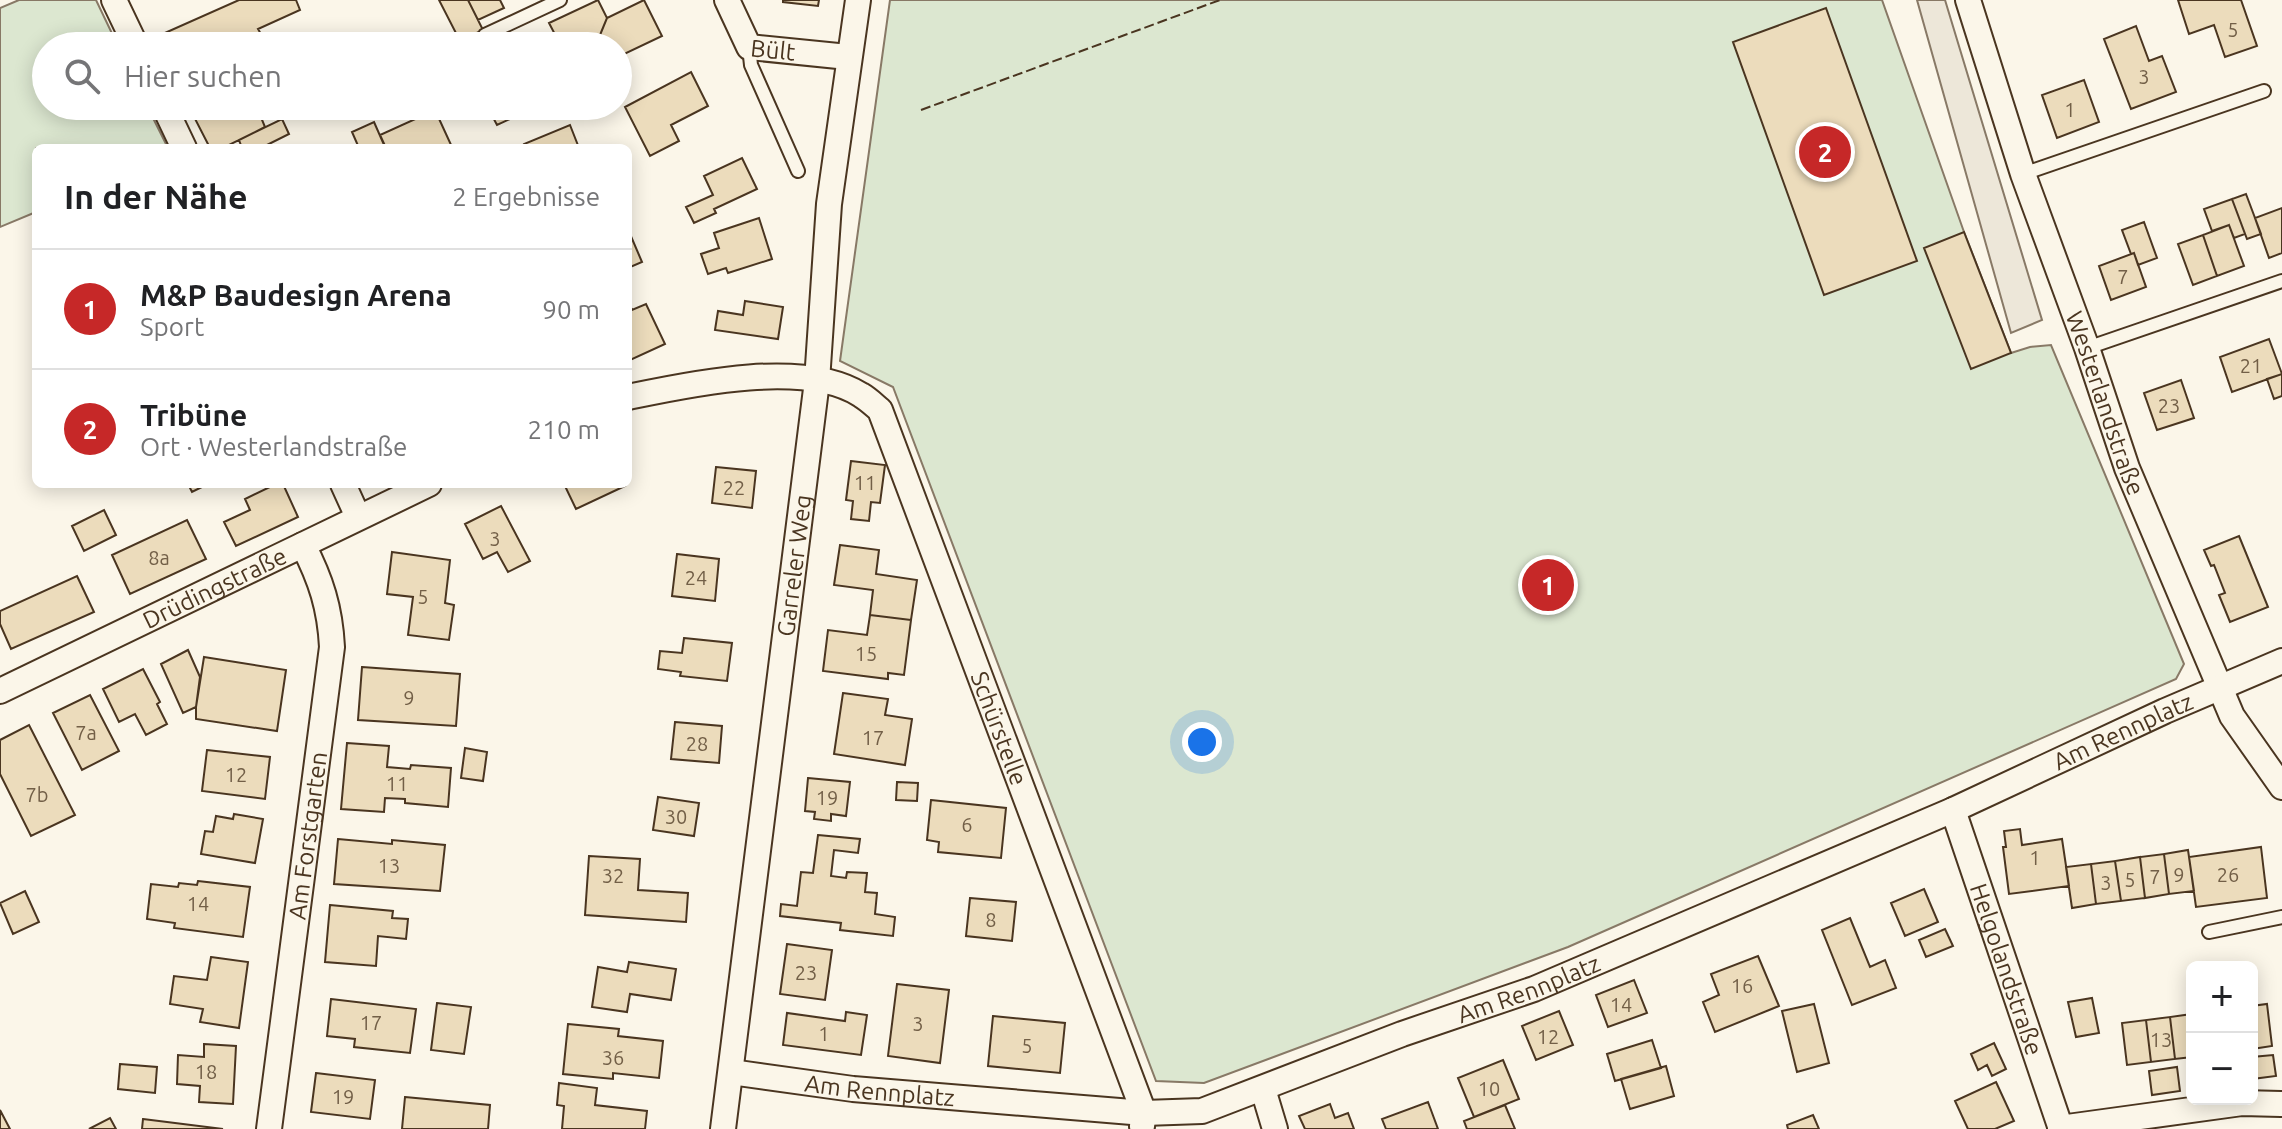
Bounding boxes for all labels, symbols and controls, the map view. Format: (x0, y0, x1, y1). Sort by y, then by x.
house number: 5 (2227, 18, 2239, 41)
search box (32, 32, 632, 120)
street label: Bült (749, 34, 797, 65)
icon: search (60, 54, 104, 98)
text: Hier suchen (124, 59, 282, 93)
house number: 3 (2138, 65, 2150, 88)
house number: 1 (2064, 98, 2076, 121)
pin: 2 (1799, 122, 1851, 182)
text: In der Nähe (64, 177, 247, 215)
text: 2 Ergebnisse (452, 182, 600, 211)
house number: 7 (2117, 265, 2129, 288)
text: M&P Baudesign Arena (140, 278, 452, 312)
text: 1 (83, 295, 97, 324)
text: 90 m (542, 295, 600, 324)
street label: Westerlandstraße (2061, 307, 2150, 499)
text: Sport (140, 312, 204, 341)
house number: 21 (2240, 354, 2262, 377)
house number: 23 (2158, 394, 2180, 417)
text: Tribüne (140, 398, 247, 432)
text: 2 (83, 415, 97, 444)
text: 210 m (528, 415, 600, 444)
text: Ort · Westerlandstraße (140, 432, 407, 461)
house number: 11 (854, 471, 876, 494)
house number: 22 (723, 476, 745, 499)
street label: Garreler Weg (772, 493, 816, 638)
house number: 3 (489, 527, 501, 550)
street label: Drüdingstraße (138, 541, 291, 634)
house number: 8a (148, 546, 170, 569)
pin: 1 (1522, 555, 1574, 615)
house number: 24 (685, 566, 707, 589)
house number: 5 (417, 585, 429, 608)
house number: 15 (855, 642, 877, 665)
street label: Schürstelle (966, 668, 1033, 789)
house number: 9 (403, 686, 415, 709)
street label: Am Rennplatz (2049, 687, 2197, 775)
house number: 7a (75, 721, 97, 744)
your location (1182, 722, 1222, 762)
house number: 17 (862, 726, 884, 749)
house number: 28 (686, 732, 708, 755)
street label: Am Forstgarten (283, 750, 332, 921)
house number: 12 (225, 763, 247, 786)
house number: 11 (386, 772, 408, 795)
house number: 7b (26, 783, 48, 806)
house number: 19 (816, 786, 838, 809)
house number: 30 (665, 805, 687, 828)
house number: 6 (961, 813, 973, 836)
house number: 1 (2029, 846, 2041, 869)
house number: 13 (378, 854, 400, 877)
house number: 9 (2173, 863, 2185, 886)
house number: 26 (2217, 863, 2239, 886)
house number: 32 (602, 864, 624, 887)
house number: 7 (2149, 865, 2161, 888)
house number: 5 (2124, 868, 2136, 891)
house number: 3 (2100, 871, 2112, 894)
street label: Helgolandstraße (1965, 880, 2048, 1059)
house number: 14 (187, 892, 209, 915)
house number: 8 (985, 908, 997, 931)
street label: Am Rennplatz (1454, 949, 1604, 1028)
house number: 23 (795, 961, 817, 984)
map controls (2186, 961, 2258, 1105)
button: + (2186, 961, 2258, 1033)
house number: 16 (1731, 974, 1753, 997)
house number: 14 (1610, 993, 1632, 1016)
house number: 17 (360, 1011, 382, 1034)
house number: 3 (912, 1012, 924, 1035)
house number: 1 (818, 1022, 830, 1045)
house number: 12 (1537, 1025, 1559, 1048)
house number: 13 (2150, 1028, 2172, 1051)
button: − (2186, 1033, 2258, 1105)
house number: 5 (1021, 1034, 1033, 1057)
house number: 36 (602, 1046, 624, 1069)
house number: 18 (195, 1060, 217, 1083)
street label: Am Rennplatz (803, 1069, 956, 1111)
house number: 10 (1478, 1077, 1500, 1100)
house number: 19 (332, 1085, 354, 1108)

